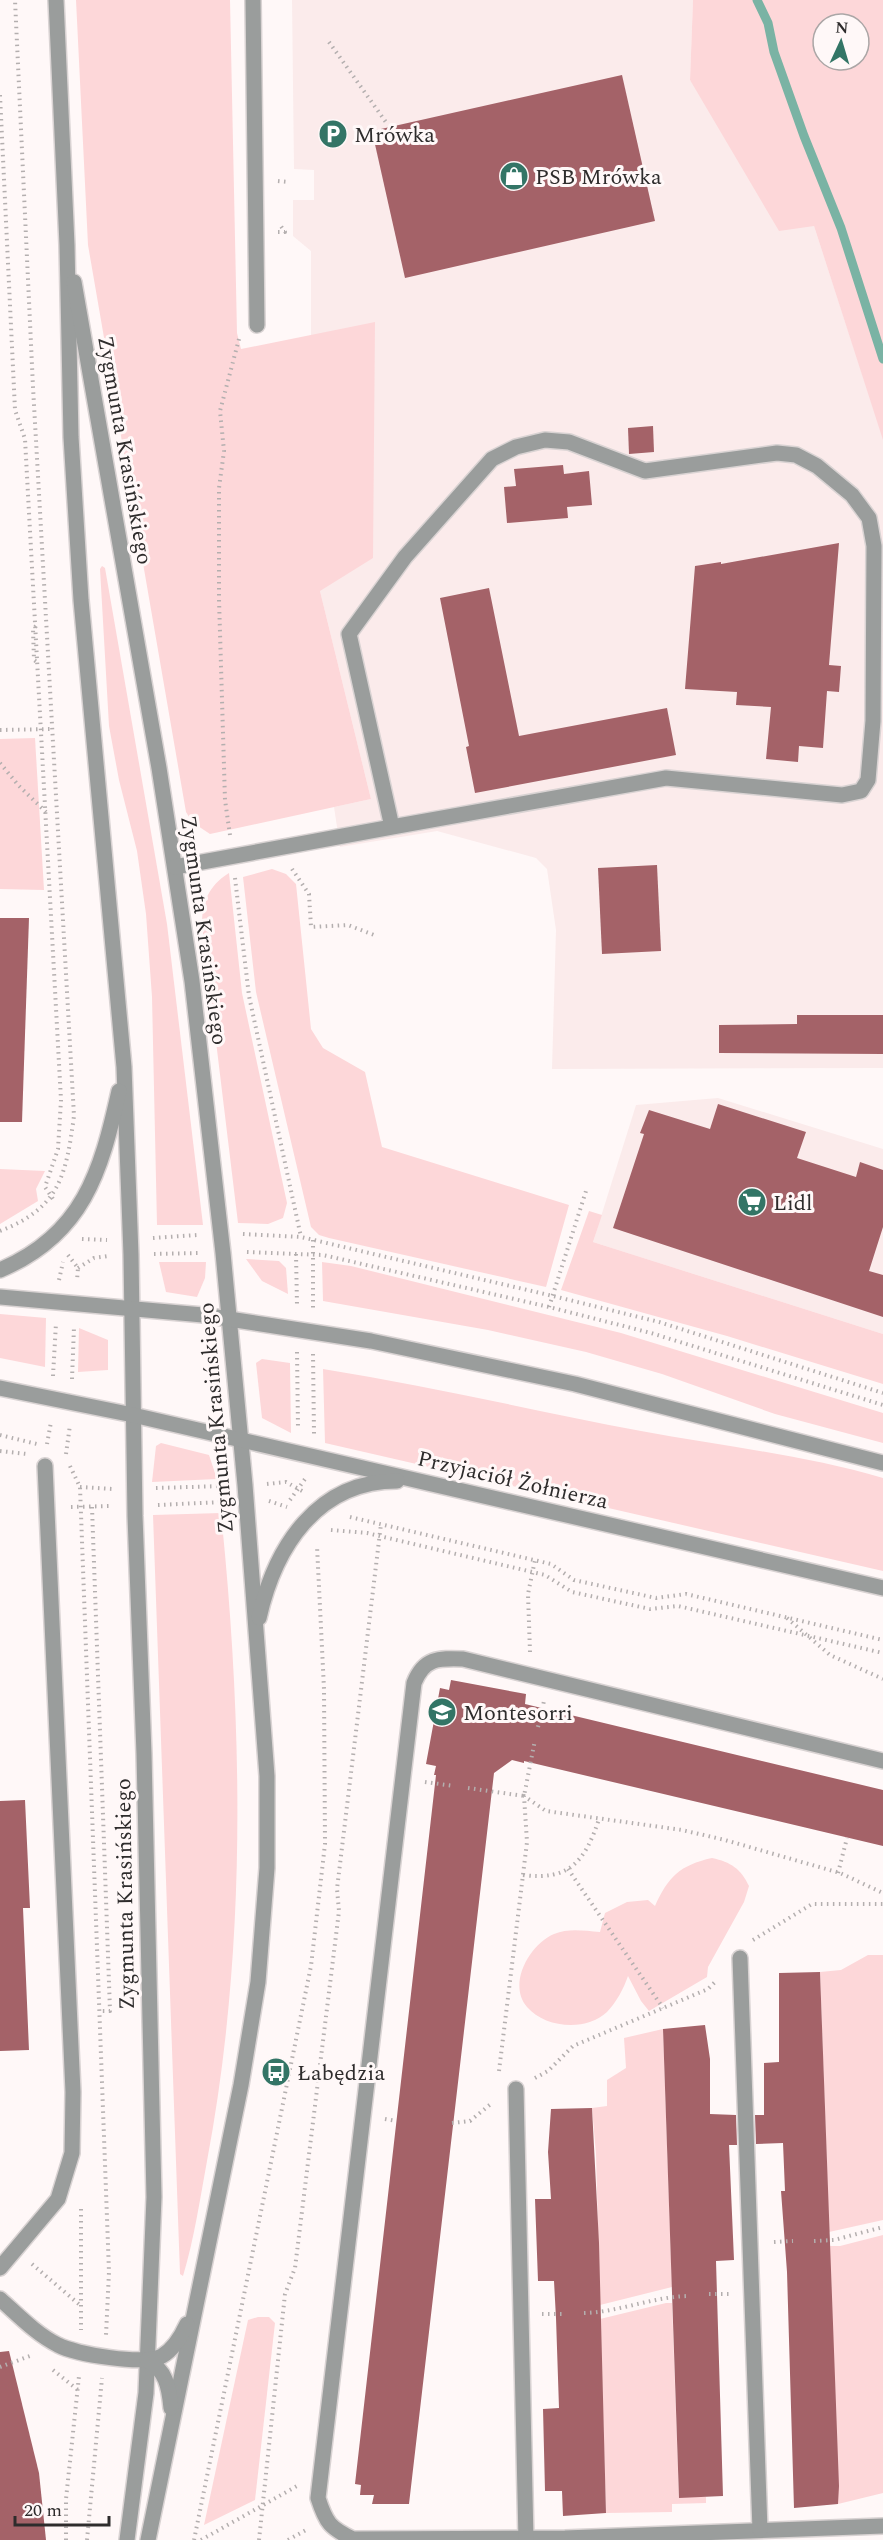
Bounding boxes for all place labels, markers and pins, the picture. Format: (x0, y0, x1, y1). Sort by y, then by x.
parking icon: Mrówka (317, 118, 349, 150)
place label: Mrówka (354, 119, 435, 152)
shop icon: PSB Mrówka (498, 160, 530, 192)
place label: PSB Mrówka (535, 161, 662, 194)
supermarket icon: Lidl (736, 1186, 768, 1218)
place label: Lidl (773, 1187, 813, 1220)
school or university icon: Montesorri (426, 1696, 458, 1728)
place label: Montesorri (463, 1697, 573, 1730)
bus stop icon: Łabędzia (260, 2056, 292, 2088)
place label: Łabędzia (297, 2057, 385, 2090)

